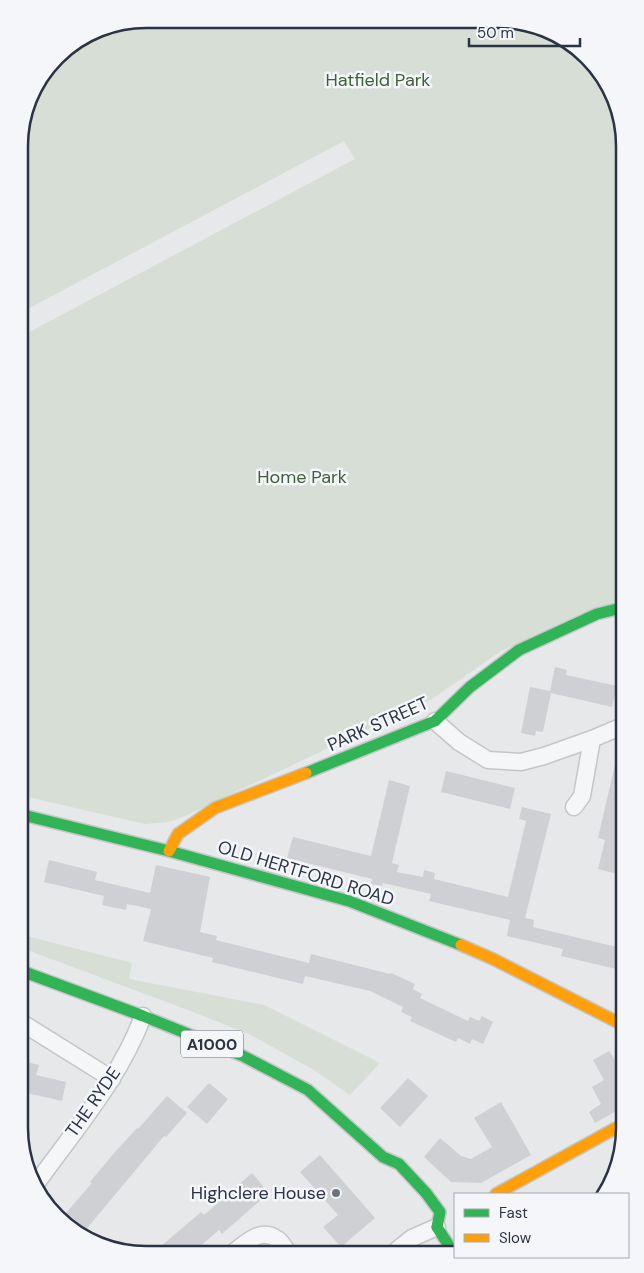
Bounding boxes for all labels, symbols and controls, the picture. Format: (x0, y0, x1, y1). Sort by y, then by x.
scale bar (469, 15, 580, 47)
text: 50 m (477, 23, 514, 43)
park label: Hatfield Park (326, 68, 430, 92)
park label: Home Park (257, 465, 347, 489)
street label: PARK STREET (324, 691, 432, 757)
street label: OLD HERTFORD ROAD (215, 835, 397, 911)
road number: A1000 (181, 1030, 243, 1058)
street label: THE RYDE (60, 1062, 126, 1142)
place label: Highclere House (191, 1181, 326, 1205)
marker: Highclere House (330, 1187, 342, 1199)
legend (454, 1193, 629, 1258)
text: Fast (499, 1203, 528, 1223)
text: Slow (499, 1228, 532, 1248)

